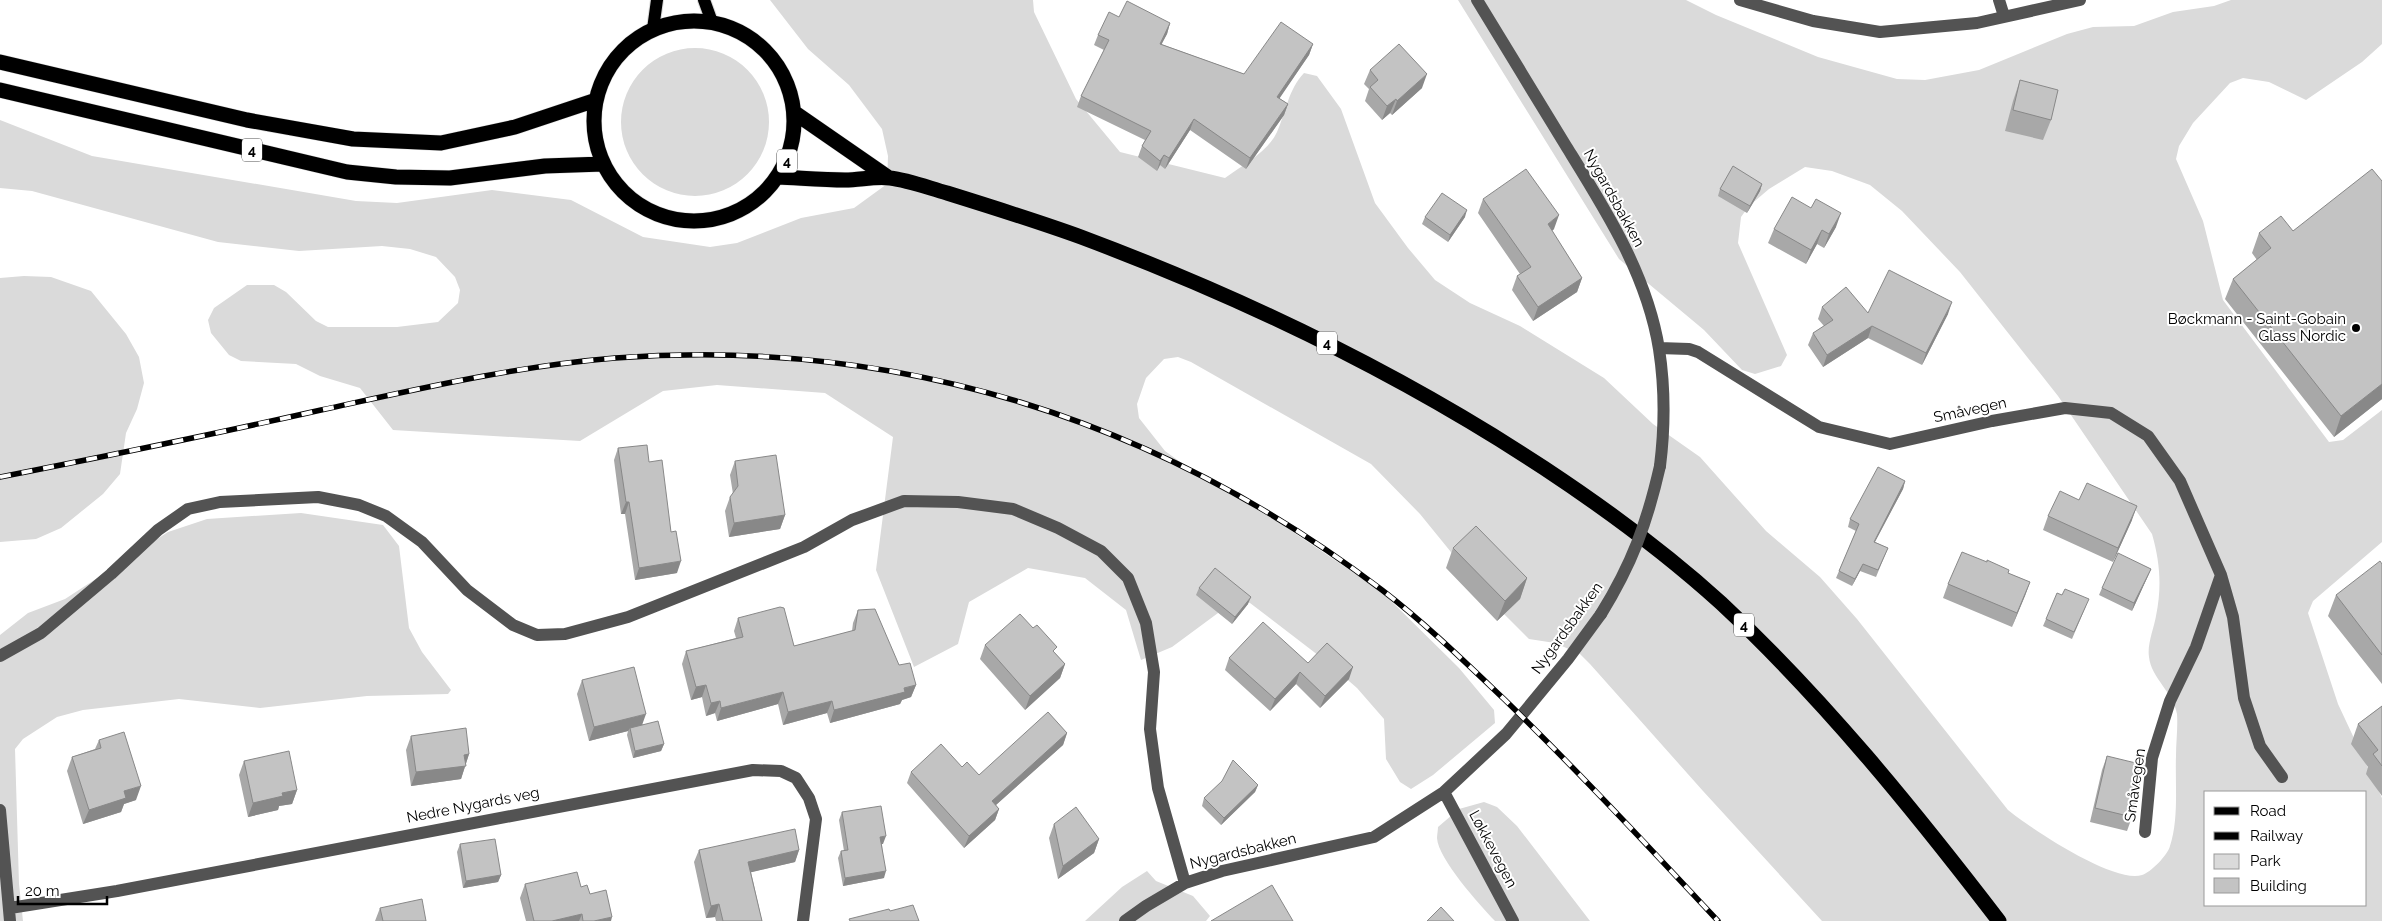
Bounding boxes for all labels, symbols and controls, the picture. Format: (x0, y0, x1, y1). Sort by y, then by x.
road number: 4 (242, 138, 262, 162)
street label: Nygardsbakken (1580, 146, 1648, 250)
road number: 4 (777, 150, 797, 172)
place label: Bøckmann - Saint-Gobain Glass Nordic (2168, 310, 2346, 345)
marker: Bøckmann - Saint-Gobain Glass Nordic (2350, 322, 2362, 334)
road number: 4 (1317, 332, 1337, 354)
street label: Småvegen (1932, 393, 2008, 427)
street label: Nygardsbakken (1528, 579, 1606, 677)
road number: 4 (1734, 614, 1754, 636)
street label: Småvegen (2121, 747, 2149, 823)
street label: Nedre Nygards veg (405, 783, 541, 827)
legend (2204, 791, 2367, 906)
text: Road (2250, 802, 2286, 820)
street label: Løkkevegen (1465, 807, 1521, 891)
text: Railway (2250, 827, 2303, 845)
street label: Nygardsbakken (1188, 829, 1298, 873)
text: Park (2250, 852, 2281, 870)
scale bar (18, 874, 106, 906)
text: Building (2250, 877, 2307, 895)
text: 20 m (25, 882, 60, 900)

